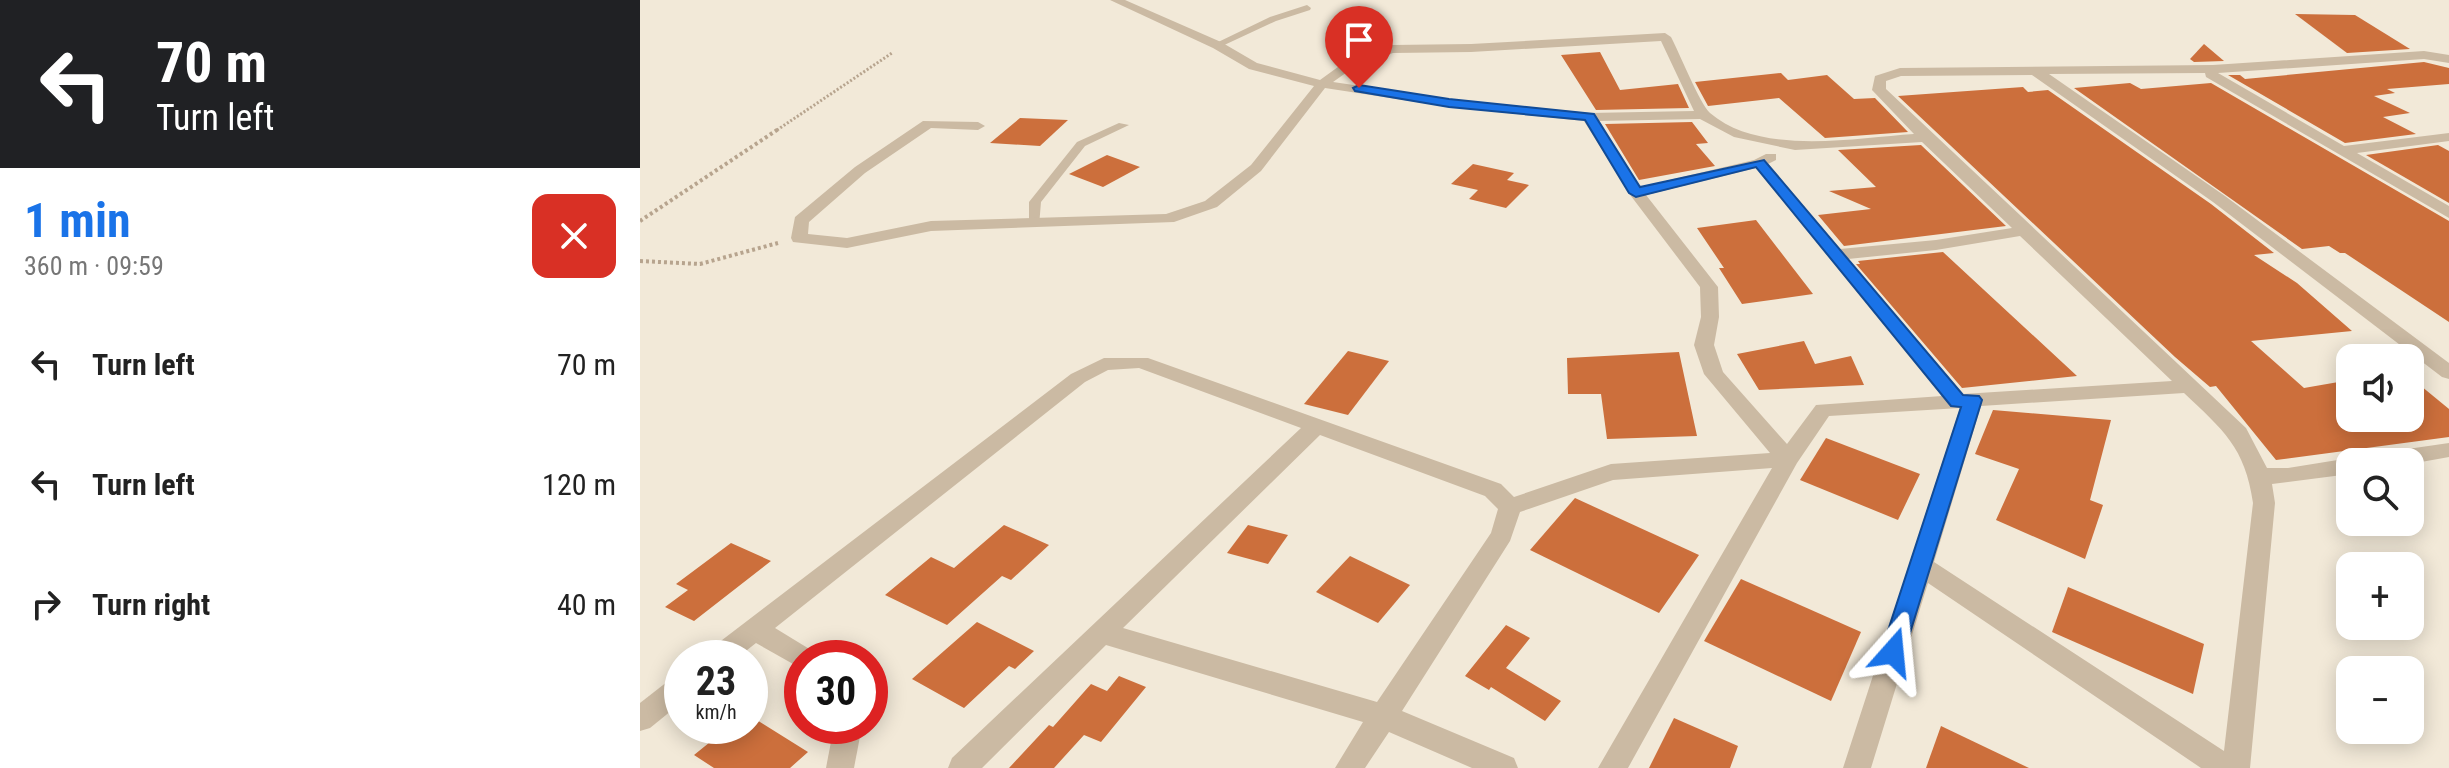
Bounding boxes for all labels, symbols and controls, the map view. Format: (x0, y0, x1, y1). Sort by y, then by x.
pin (1325, 6, 1393, 88)
icon: arrive (1337, 18, 1381, 62)
text: 70 m (156, 30, 267, 96)
icon: left (24, 32, 128, 136)
text: Turn left (156, 97, 274, 139)
text: 1 min (24, 192, 131, 249)
button: close (532, 194, 616, 278)
text: 360 m · 09:59 (24, 251, 164, 281)
icon: left (24, 342, 68, 386)
map controls (2336, 344, 2424, 744)
button: sound (2336, 344, 2424, 432)
text: Turn left (92, 347, 195, 382)
text: 70 m (557, 347, 616, 382)
button: search (2336, 448, 2424, 536)
icon: left (24, 462, 68, 506)
text: Turn left (92, 467, 195, 502)
text: 120 m (542, 467, 616, 502)
button: + (2336, 552, 2424, 640)
icon: right (24, 582, 68, 626)
text: Turn right (92, 587, 210, 622)
text: 40 m (557, 587, 616, 622)
position arrow (1851, 610, 1935, 694)
speed limit sign: 30 (784, 640, 888, 744)
button: − (2336, 656, 2424, 744)
text: 23 (696, 658, 736, 705)
text: km/h (695, 700, 737, 724)

